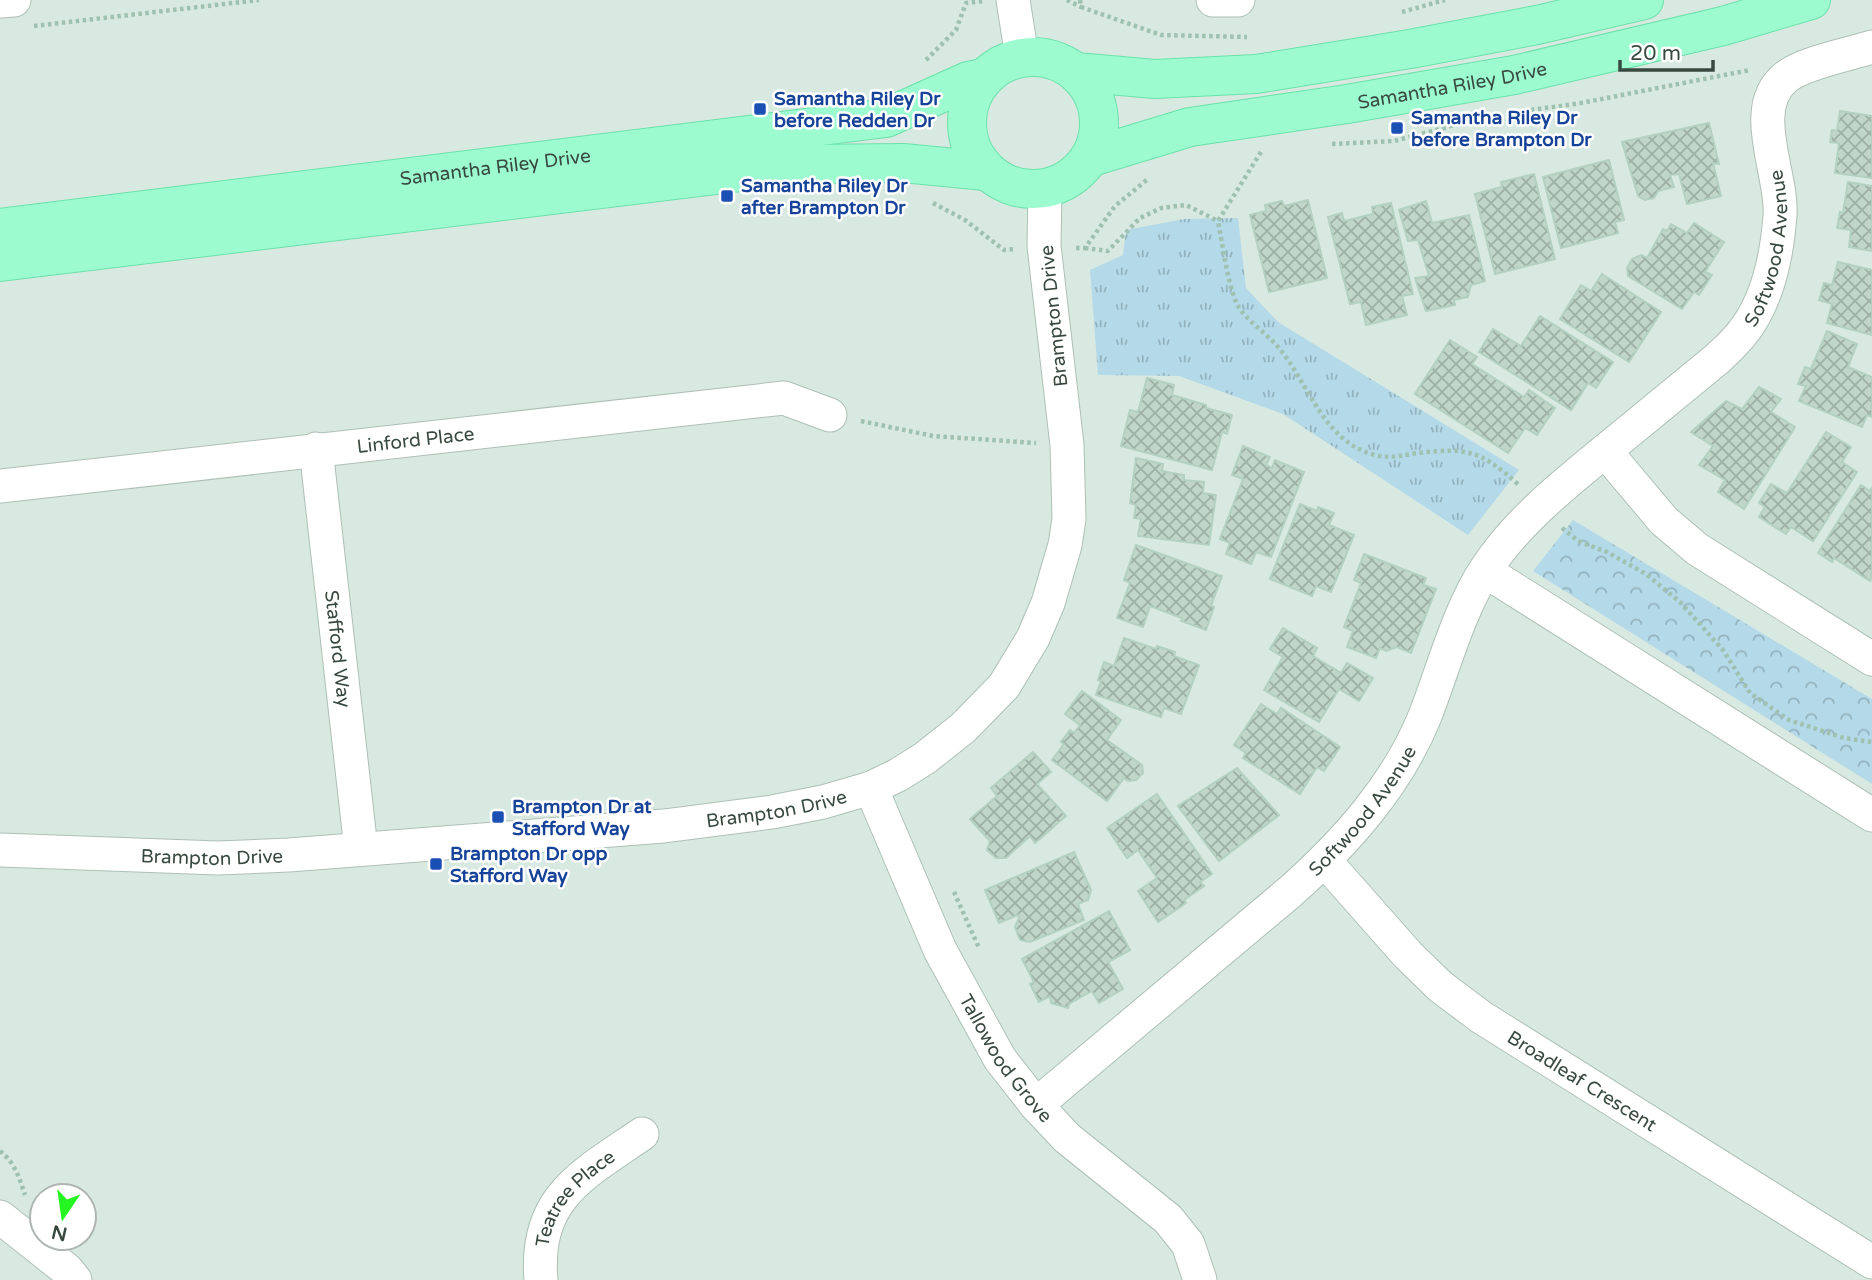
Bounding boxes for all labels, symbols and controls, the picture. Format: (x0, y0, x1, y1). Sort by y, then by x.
scale bar (1620, 28, 1713, 72)
text: 20 m (1630, 41, 1681, 66)
street label: Samantha Riley Drive (1356, 58, 1549, 114)
place label: Samantha Riley Dr before Redden Dr (774, 88, 941, 132)
marker: Samantha Riley Dr before Redden Dr (752, 101, 768, 117)
place label: Samantha Riley Dr before Brampton Dr (1411, 107, 1592, 152)
marker: Samantha Riley Dr before Brampton Dr (1389, 120, 1405, 136)
street label: Samantha Riley Drive (399, 145, 592, 190)
street label: Softwood Avenue (1740, 168, 1792, 331)
place label: Samantha Riley Dr after Brampton Dr (741, 175, 908, 220)
marker: Samantha Riley Dr after Brampton Dr (719, 188, 735, 204)
street label: Brampton Drive (1036, 244, 1072, 388)
street label: Linford Place (356, 423, 475, 458)
street label: Stafford Way (320, 589, 355, 709)
street label: Softwood Avenue (1305, 742, 1421, 881)
street label: Brampton Drive (705, 786, 849, 832)
place label: Brampton Dr at Stafford Way (512, 796, 652, 841)
marker: Brampton Dr at Stafford Way (490, 809, 506, 825)
place label: Brampton Dr opp Stafford Way (450, 843, 607, 888)
street label: Brampton Drive (140, 845, 284, 870)
marker: Brampton Dr opp Stafford Way (428, 856, 444, 872)
street label: Tallowood Grove (954, 991, 1056, 1127)
street label: Broadleaf Crescent (1503, 1026, 1661, 1136)
street label: Teatree Place (531, 1146, 619, 1249)
north arrow (28, 1182, 98, 1252)
text: N (49, 1220, 69, 1245)

